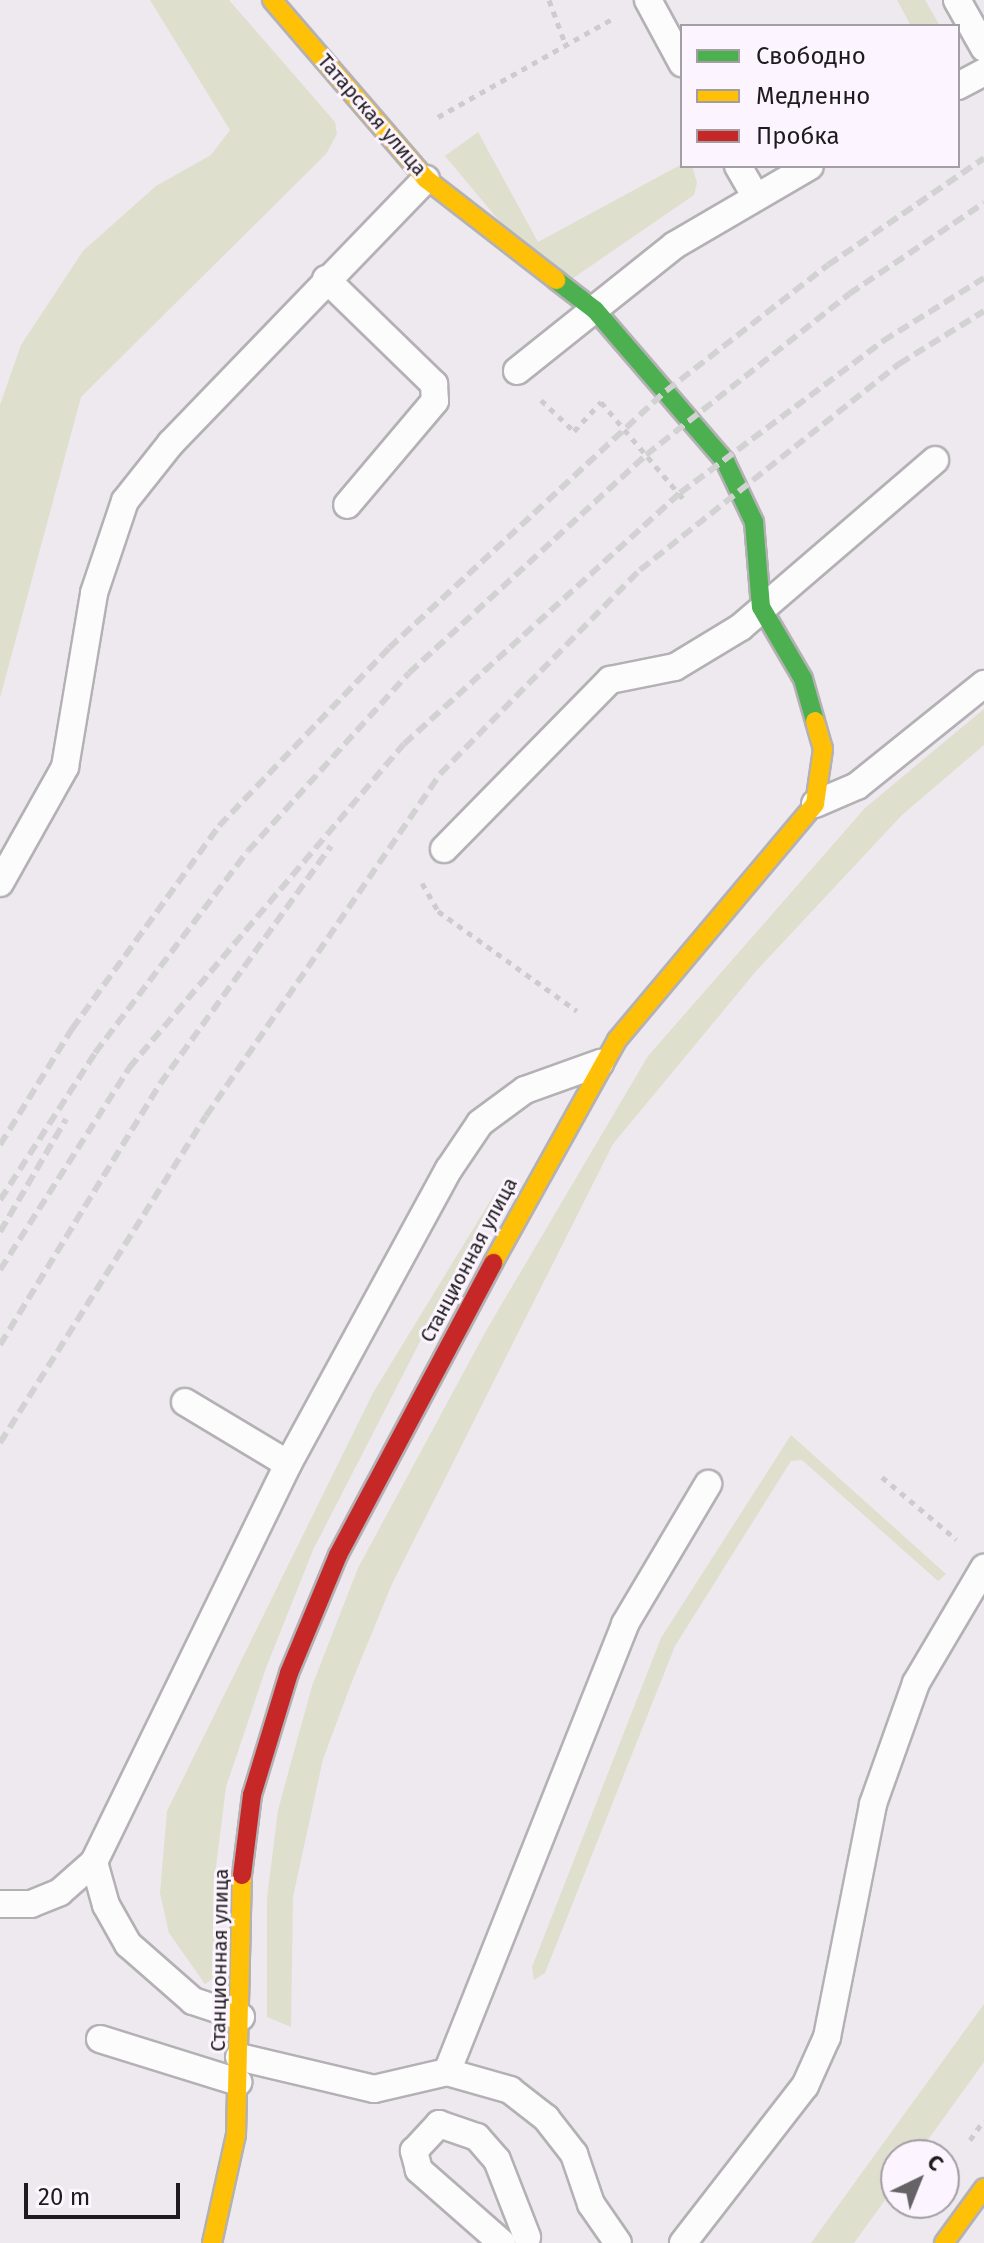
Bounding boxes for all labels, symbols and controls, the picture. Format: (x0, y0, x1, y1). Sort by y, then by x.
legend (680, 24, 960, 168)
text: Свободно (756, 42, 866, 70)
street label: Татарская улица (313, 49, 431, 181)
text: Медленно (756, 82, 870, 110)
text: Пробка (756, 122, 840, 150)
street label: Станционная улица (415, 1173, 523, 1347)
street label: Станционная улица (206, 1868, 234, 2052)
north arrow (880, 2139, 960, 2219)
text: С (922, 2148, 949, 2177)
scale bar (28, 2167, 184, 2217)
text: 20 m (38, 2183, 90, 2211)

